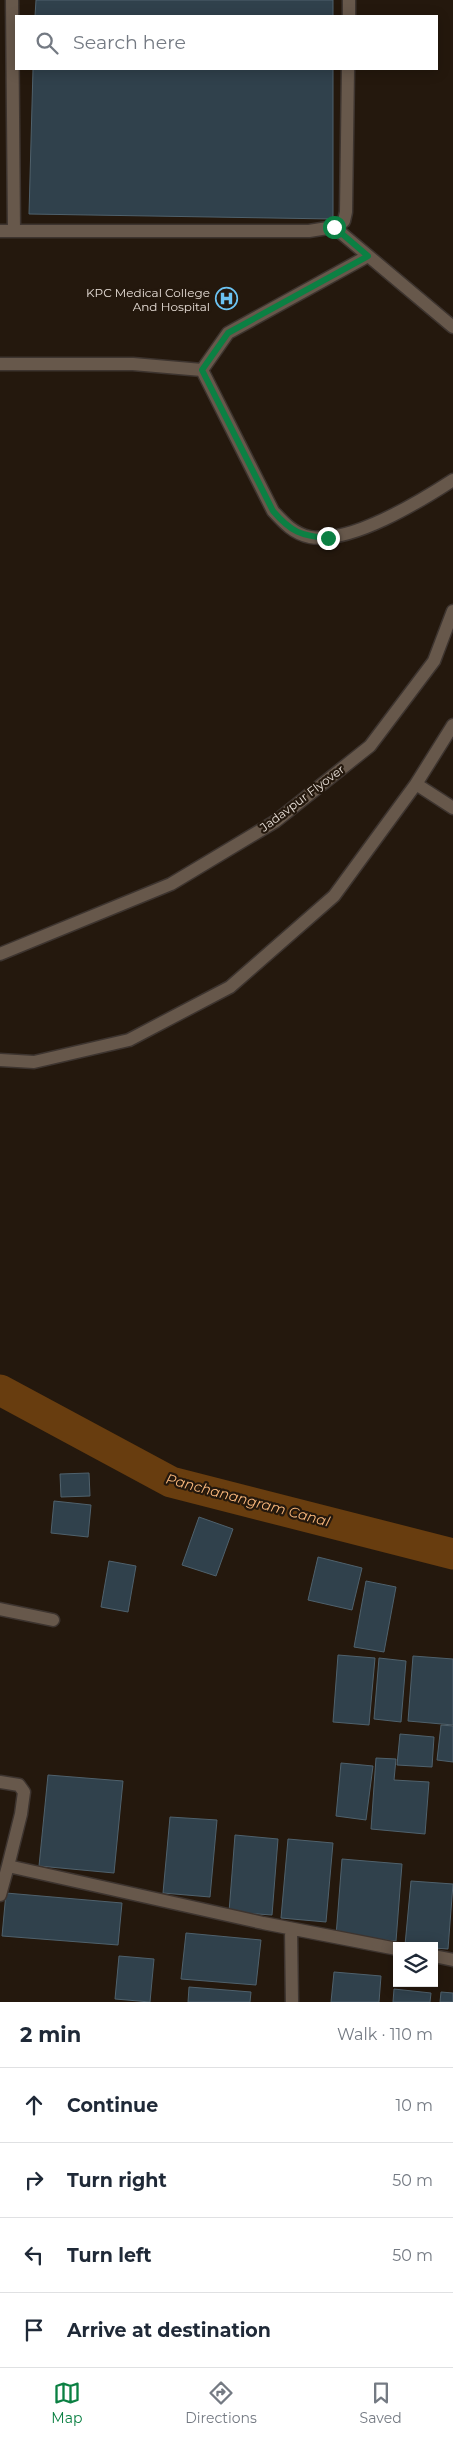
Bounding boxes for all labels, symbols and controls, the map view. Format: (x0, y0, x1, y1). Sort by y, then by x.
search box (15, 15, 438, 70)
icon: search (33, 29, 61, 57)
text: Search here (73, 31, 186, 54)
route start (323, 216, 346, 239)
place label: KPC Medical College And Hospital (86, 285, 210, 314)
hospital icon: KPC Medical College And Hospital (214, 287, 238, 311)
route end (317, 527, 340, 550)
street label: Jadavpur Flyover (256, 761, 347, 835)
water label: Panchanangram Canal (164, 1469, 332, 1531)
map controls (393, 1942, 438, 1987)
button: layers (393, 1942, 438, 1987)
text: 2 min (20, 2022, 81, 2047)
text: Walk · 110 m (337, 2025, 433, 2044)
icon: ahead (20, 2091, 48, 2119)
text: Continue (67, 2094, 158, 2117)
text: 10 m (395, 2096, 433, 2115)
icon: right (20, 2166, 48, 2194)
text: Turn right (67, 2169, 167, 2192)
text: 50 m (392, 2171, 433, 2190)
icon: left (20, 2241, 48, 2269)
text: Turn left (67, 2244, 152, 2267)
text: 50 m (392, 2246, 433, 2265)
icon: arrive (20, 2316, 48, 2344)
text: Arrive at destination (67, 2319, 271, 2342)
tab: Map (51, 2379, 82, 2427)
tab: Directions (185, 2379, 257, 2427)
tab: Saved (360, 2379, 402, 2427)

